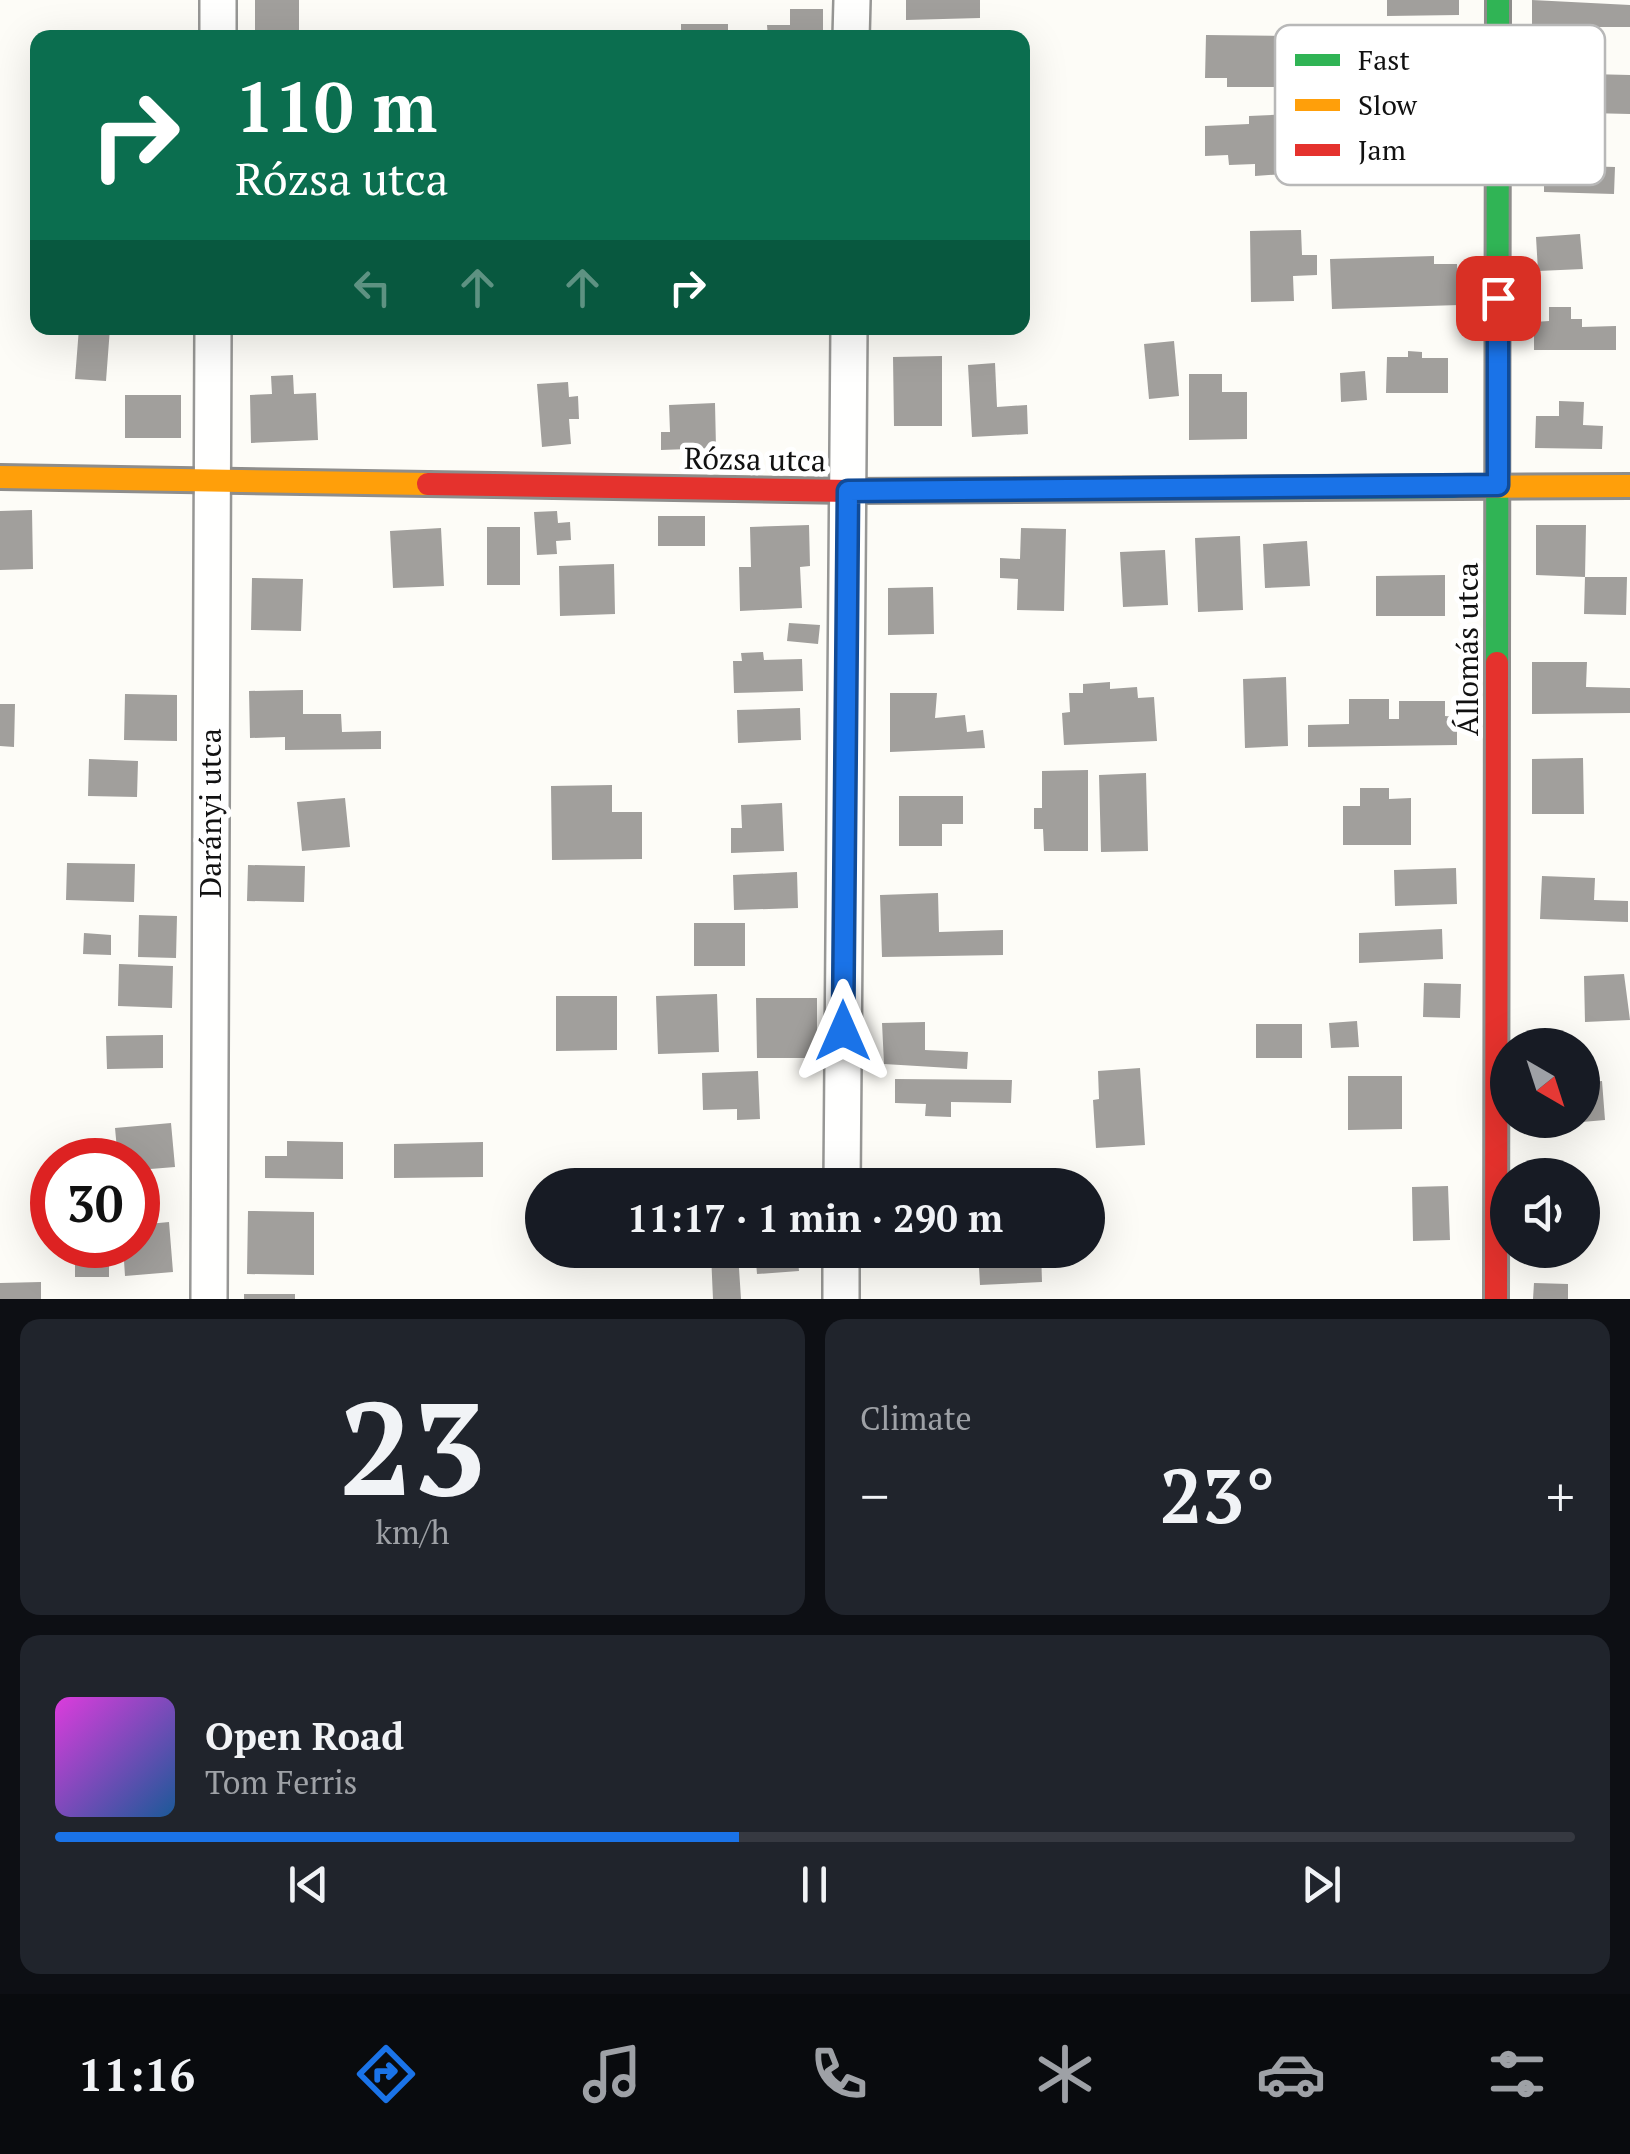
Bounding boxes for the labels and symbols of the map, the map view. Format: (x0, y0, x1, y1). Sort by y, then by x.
legend (1275, 25, 1605, 185)
text: Fast (1358, 41, 1410, 78)
text: Slow (1358, 86, 1418, 123)
text: Jam (1358, 131, 1406, 168)
pin (1456, 256, 1541, 341)
street label: Rózsa utca (683, 438, 827, 480)
street label: Állomás utca (1447, 562, 1487, 736)
street label: Darányi utca (190, 728, 230, 898)
position arrow (791, 979, 895, 1083)
north arrow (1490, 1028, 1600, 1138)
speed limit sign: 30 (30, 1138, 160, 1268)

